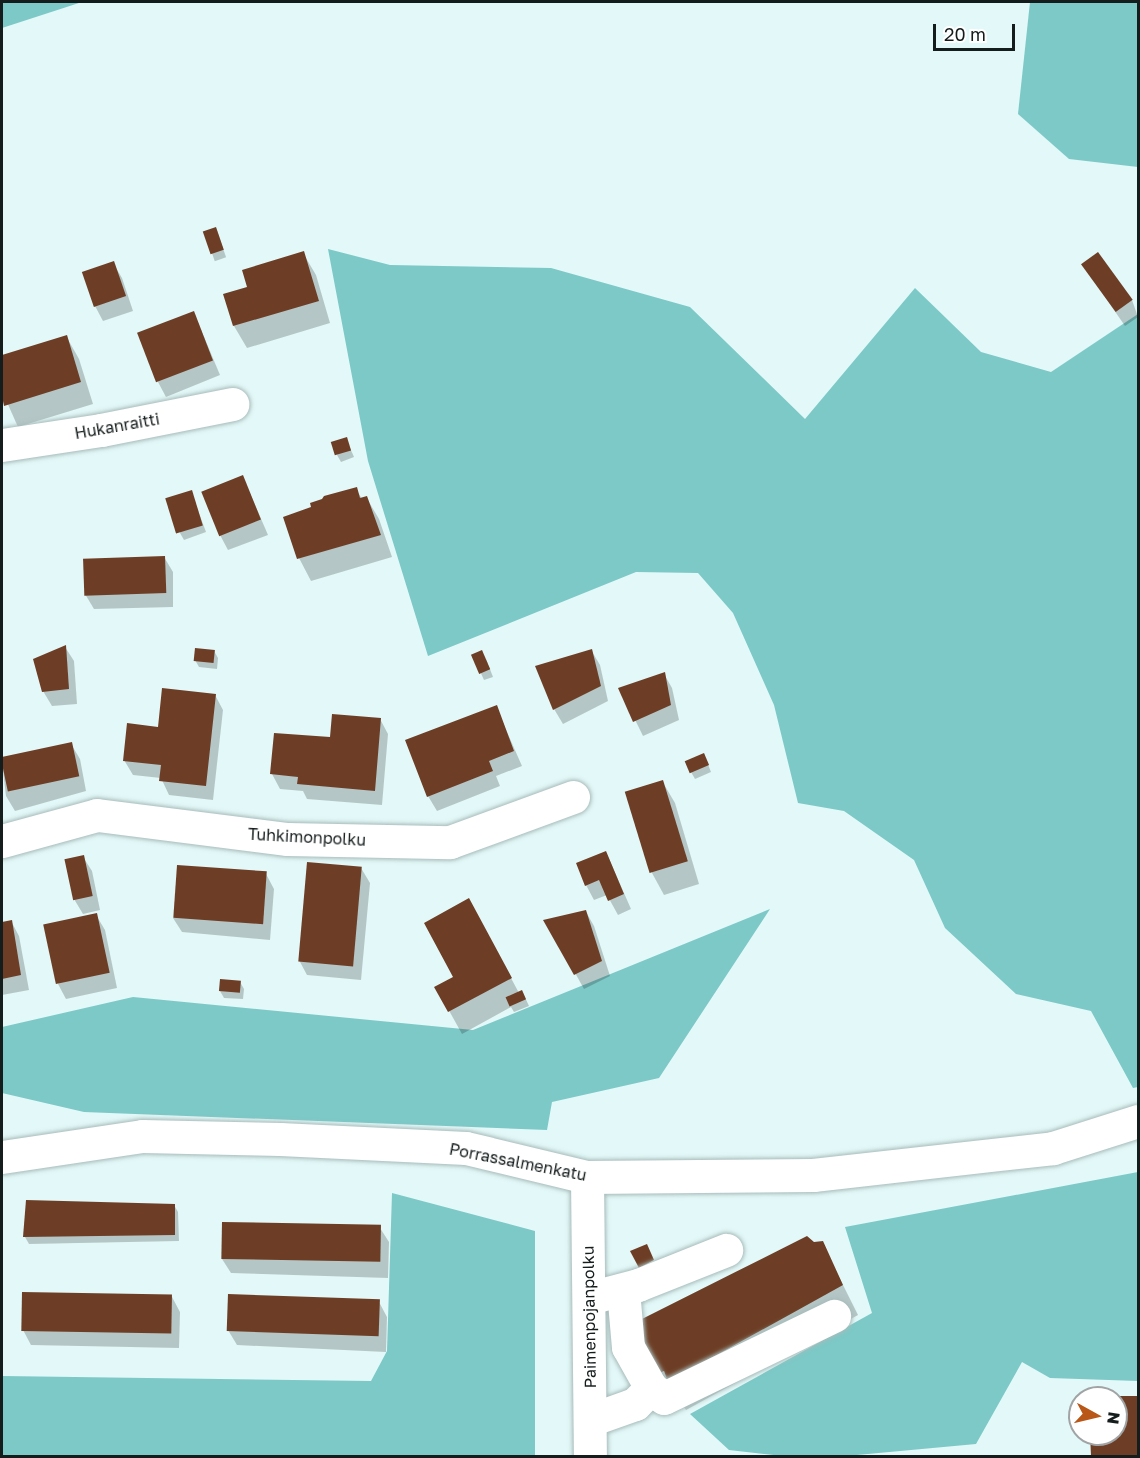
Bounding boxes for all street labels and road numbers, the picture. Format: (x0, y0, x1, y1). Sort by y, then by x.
street label: Hukanraitti (73, 409, 161, 443)
street label: Tuhkimonpolku (247, 824, 367, 850)
street label: Porrassalmenkatu (448, 1139, 588, 1185)
street label: Paimenpojanpolku (578, 1245, 600, 1389)

